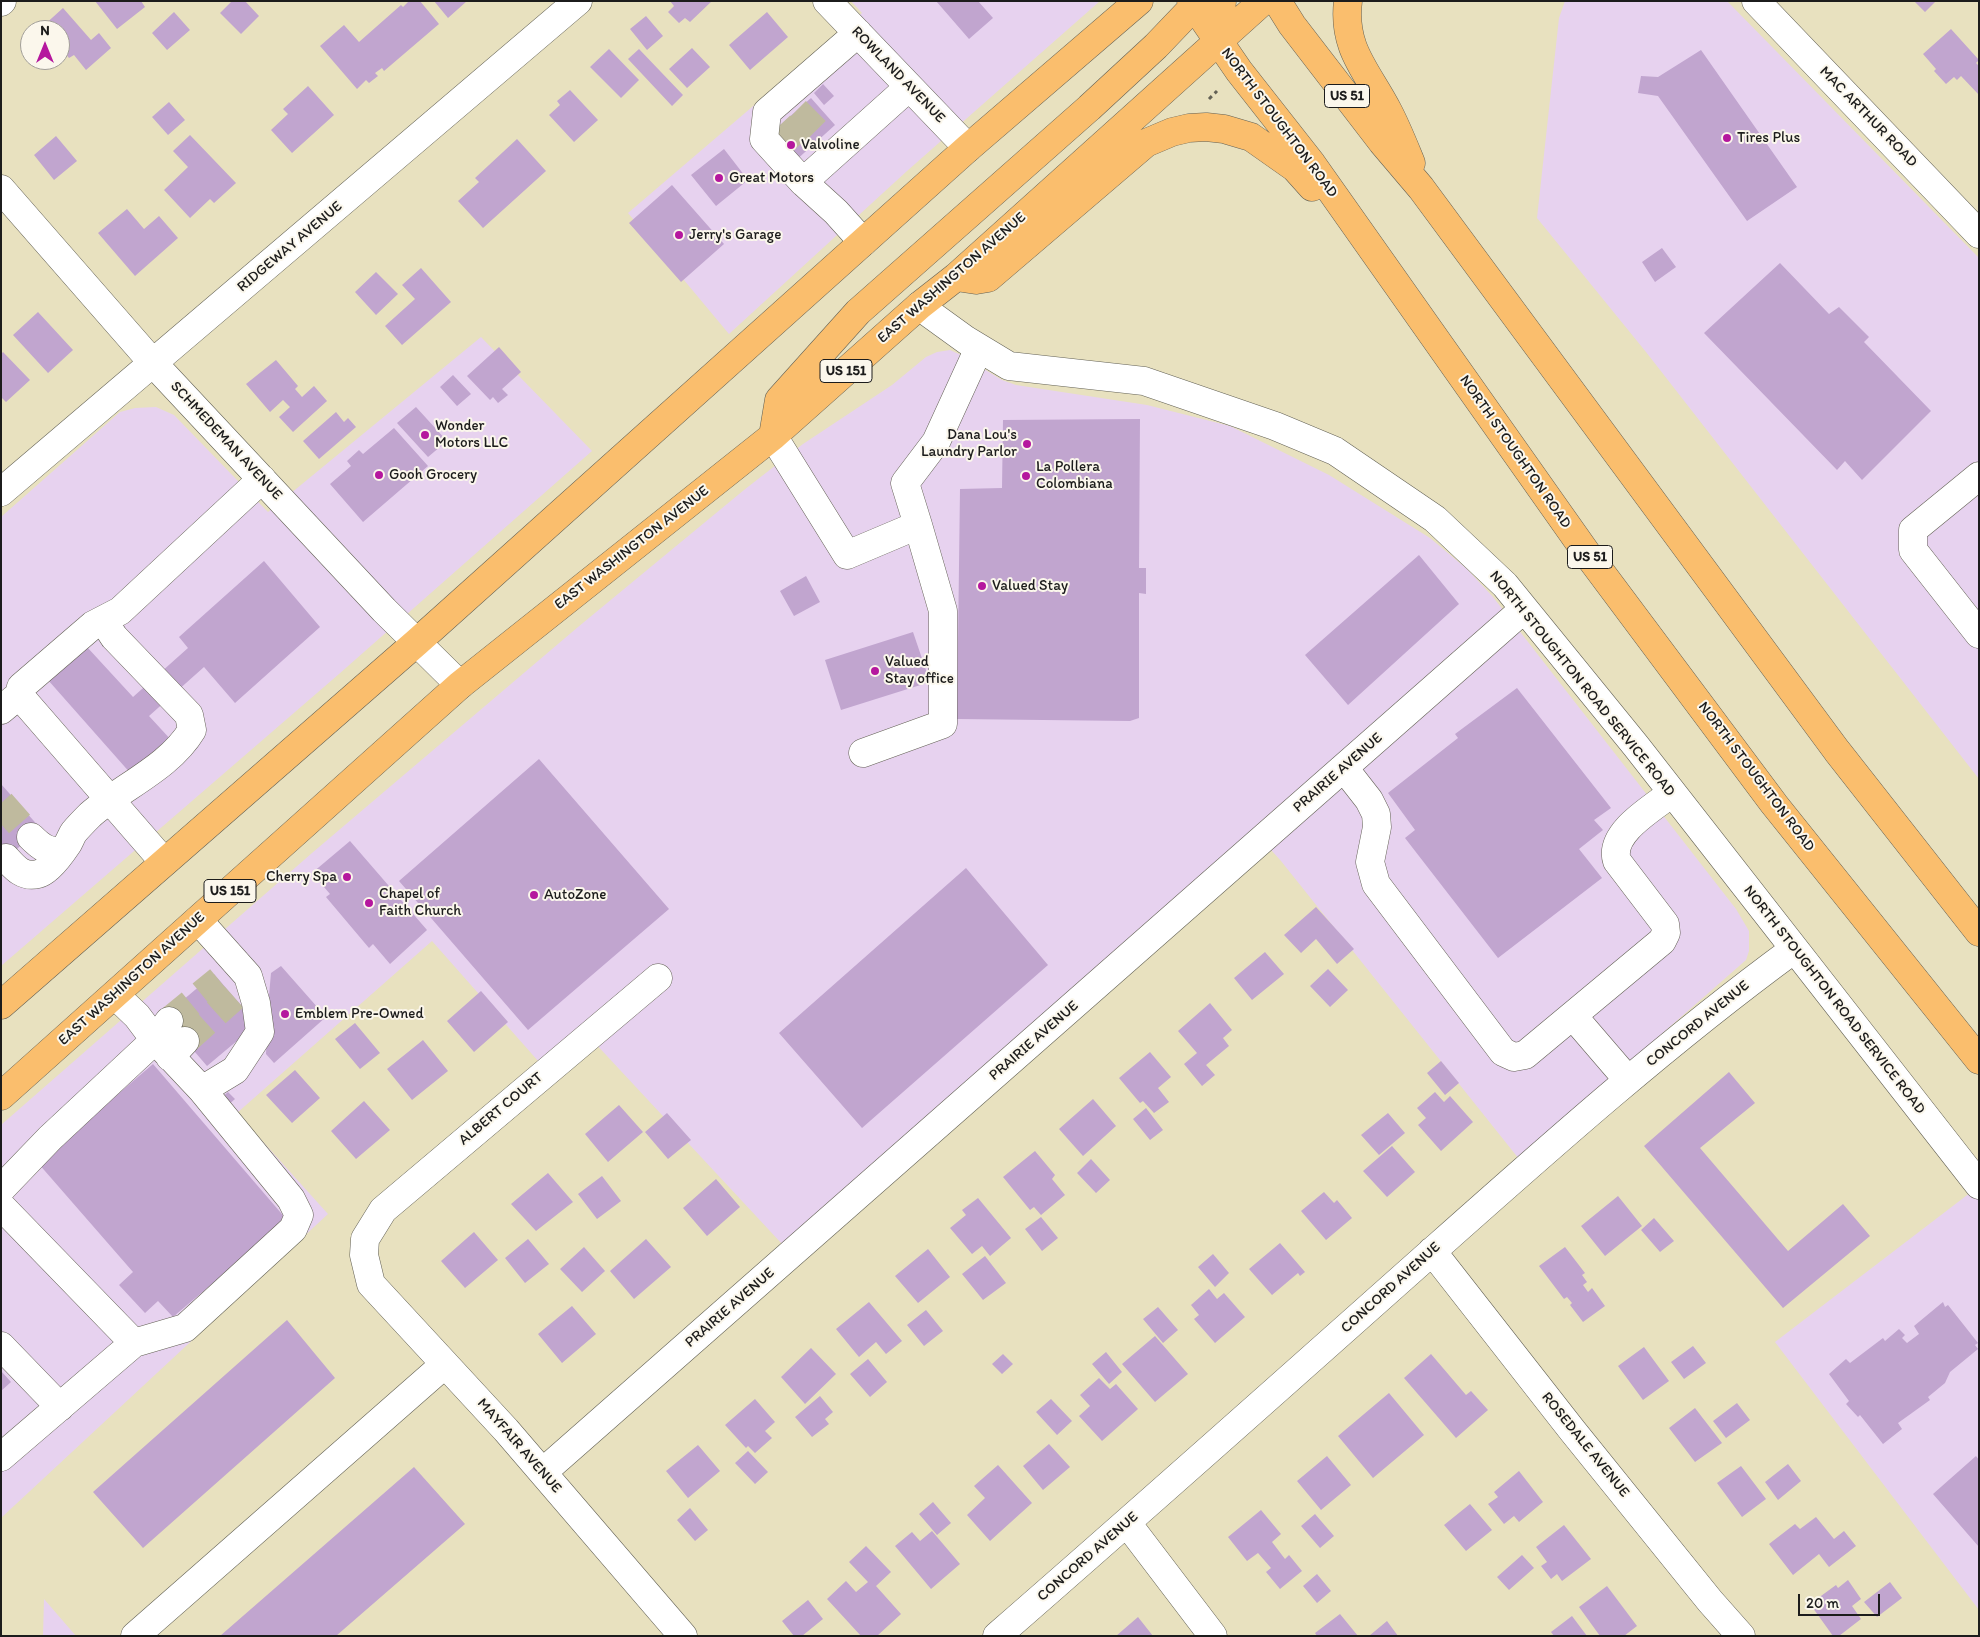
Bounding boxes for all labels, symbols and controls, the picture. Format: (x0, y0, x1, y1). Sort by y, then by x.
north arrow (20, 20, 70, 70)
text: N (40, 22, 50, 39)
street label: ROWLAND AVENUE (847, 23, 949, 127)
street label: NORTH STOUGHTON ROAD (1217, 45, 1341, 201)
street label: MAC ARTHUR ROAD (1815, 63, 1921, 171)
road number: US 51 (1324, 84, 1370, 108)
place label: Tires Plus (1737, 129, 1800, 147)
marker: Tires Plus (1721, 132, 1733, 144)
place label: Valvoline (801, 136, 860, 154)
marker: Valvoline (785, 139, 797, 151)
place label: Great Motors (729, 169, 814, 187)
marker: Great Motors (713, 172, 725, 184)
street label: RIDGEWAY AVENUE (234, 198, 346, 296)
street label: EAST WASHINGTON AVENUE (874, 209, 1030, 347)
place label: Jerry's Garage (689, 226, 781, 244)
marker: Jerry's Garage (673, 229, 685, 241)
road number: US 151 (820, 360, 872, 382)
street label: NORTH STOUGHTON ROAD (1455, 372, 1575, 532)
street label: SCHMEDEMAN AVENUE (166, 378, 286, 504)
place label: Wonder Motors LLC (435, 417, 508, 452)
place label: Dana Lou's Laundry Parlor (921, 426, 1017, 461)
marker: Wonder Motors LLC (419, 429, 431, 441)
marker: Dana Lou's Laundry Parlor (1021, 438, 1033, 450)
place label: La Pollera Colombiana (1036, 458, 1113, 493)
place label: Gooh Grocery (389, 466, 477, 484)
marker: Gooh Grocery (373, 469, 385, 481)
marker: La Pollera Colombiana (1020, 470, 1032, 482)
street label: EAST WASHINGTON AVENUE (551, 482, 713, 614)
road number: US 51 (1568, 546, 1612, 568)
street label: NORTH STOUGHTON ROAD SERVICE ROAD (1485, 568, 1679, 800)
place label: Valued Stay (992, 577, 1068, 595)
marker: Valued Stay (976, 580, 988, 592)
place label: Valued Stay office (885, 653, 954, 688)
marker: Valued Stay office (869, 665, 881, 677)
street label: NORTH STOUGHTON ROAD (1694, 699, 1818, 855)
street label: PRAIRIE AVENUE (1290, 729, 1386, 817)
place label: Cherry Spa (266, 868, 337, 886)
marker: Cherry Spa (341, 871, 353, 883)
road number: US 151 (204, 879, 256, 902)
street label: NORTH STOUGHTON ROAD SERVICE ROAD (1739, 882, 1929, 1118)
place label: Chapel of Faith Church (379, 885, 461, 920)
place label: AutoZone (544, 886, 606, 904)
marker: AutoZone (528, 889, 540, 901)
marker: Chapel of Faith Church (363, 897, 375, 909)
street label: EAST WASHINGTON AVENUE (55, 908, 209, 1050)
street label: CONCORD AVENUE (1643, 977, 1753, 1071)
street label: PRAIRIE AVENUE (986, 997, 1082, 1085)
place label: Emblem Pre-Owned (295, 1005, 424, 1023)
marker: Emblem Pre-Owned (279, 1008, 291, 1020)
street label: ALBERT COURT (455, 1069, 547, 1149)
street label: CONCORD AVENUE (1338, 1239, 1444, 1337)
street label: PRAIRIE AVENUE (682, 1264, 778, 1352)
street label: ROSEDALE AVENUE (1537, 1389, 1633, 1501)
street label: MAYFAIR AVENUE (473, 1395, 565, 1497)
street label: CONCORD AVENUE (1034, 1508, 1142, 1606)
scale bar (1800, 1584, 1882, 1616)
text: 20 m (1806, 1594, 1839, 1612)

